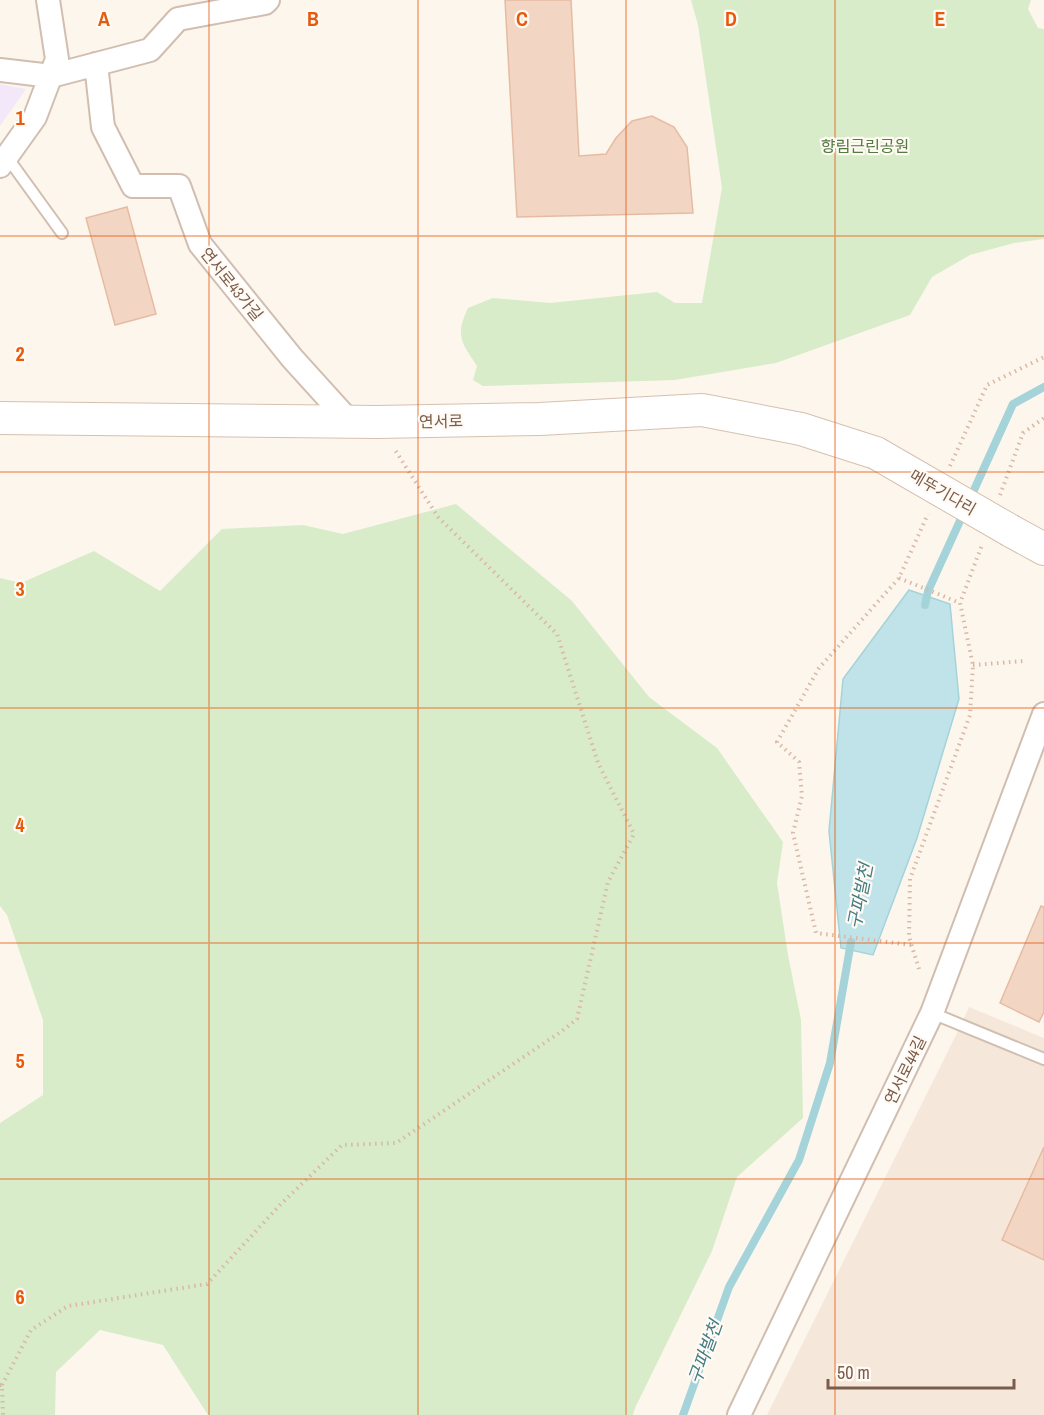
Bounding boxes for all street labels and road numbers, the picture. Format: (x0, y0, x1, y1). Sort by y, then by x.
street label: 연서로43가길 (196, 243, 268, 325)
street label: 연서로 (419, 410, 464, 432)
street label: 메뚜기다리 (906, 464, 980, 520)
street label: 연서로44길 (879, 1032, 931, 1108)

